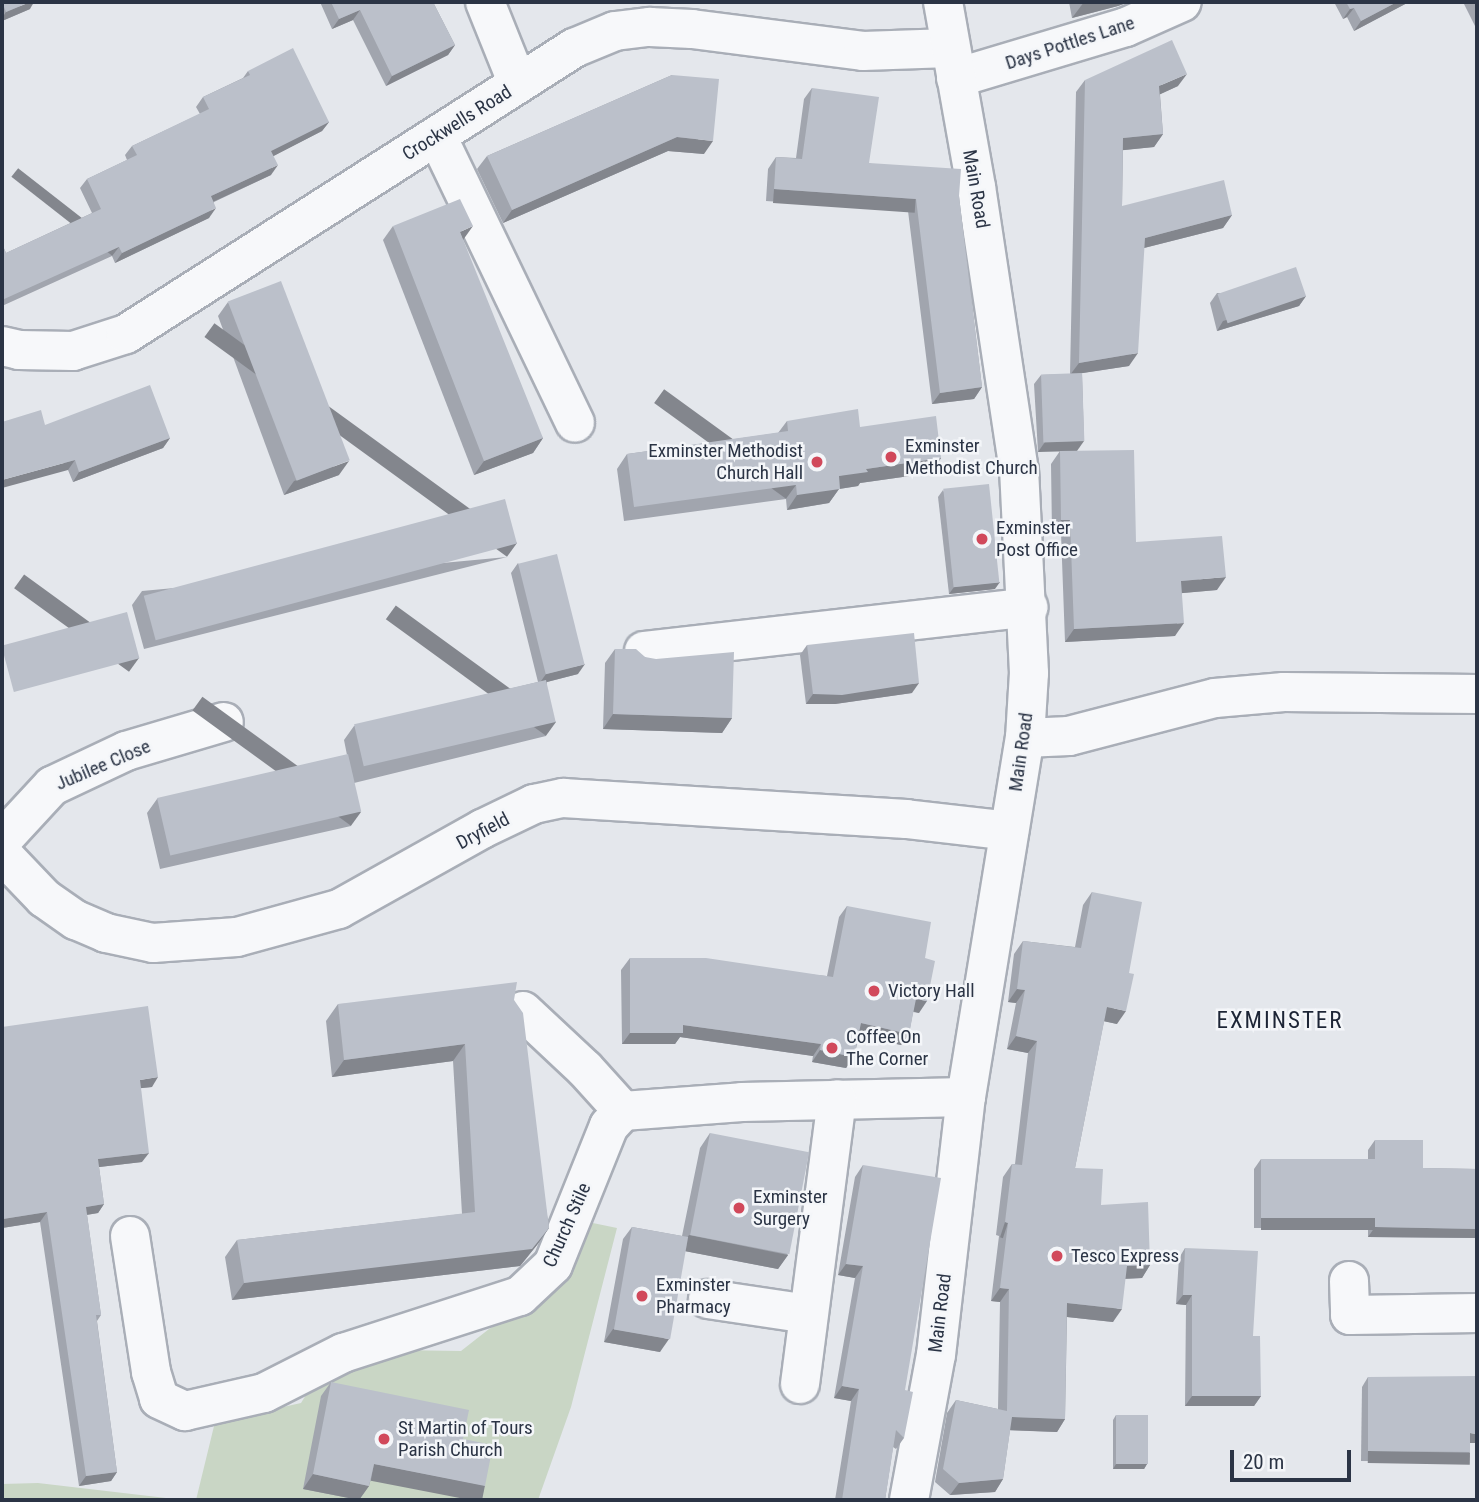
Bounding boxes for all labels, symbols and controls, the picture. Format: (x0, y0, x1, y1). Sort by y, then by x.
street label: Days Pottles Lane (1003, 11, 1137, 75)
street label: Crockwells Road (398, 80, 516, 166)
street label: Main Road (958, 148, 994, 230)
place label: Exminster Methodist Church (905, 435, 1038, 479)
place label: Exminster Methodist Church Hall (648, 440, 803, 484)
marker: Exminster Methodist Church (883, 449, 899, 465)
marker: Exminster Methodist Church Hall (809, 454, 825, 470)
place label: Exminster Post Office (996, 517, 1078, 561)
marker: Exminster Post Office (974, 531, 990, 547)
street label: Main Road (1004, 711, 1038, 793)
street label: Jubilee Close (52, 735, 154, 795)
street label: Dryfield (453, 808, 513, 854)
place label: Victory Hall (888, 980, 975, 1002)
marker: Victory Hall (866, 983, 882, 999)
district label: EXMINSTER (1218, 1007, 1342, 1035)
place label: Coffee On The Corner (846, 1026, 928, 1070)
marker: Coffee On The Corner (824, 1040, 840, 1056)
street label: Church Stile (538, 1179, 596, 1271)
place label: Exminster Surgery (753, 1186, 828, 1230)
marker: Exminster Surgery (731, 1200, 747, 1216)
place label: Tesco Express (1071, 1245, 1179, 1267)
marker: Tesco Express (1049, 1248, 1065, 1264)
street label: Main Road (924, 1272, 956, 1354)
place label: Exminster Pharmacy (656, 1274, 731, 1318)
marker: Exminster Pharmacy (634, 1288, 650, 1304)
place label: St Martin of Tours Parish Church (398, 1417, 533, 1461)
marker: St Martin of Tours Parish Church (376, 1431, 392, 1447)
scale bar (1234, 1436, 1355, 1480)
text: 20 m (1243, 1450, 1284, 1474)

